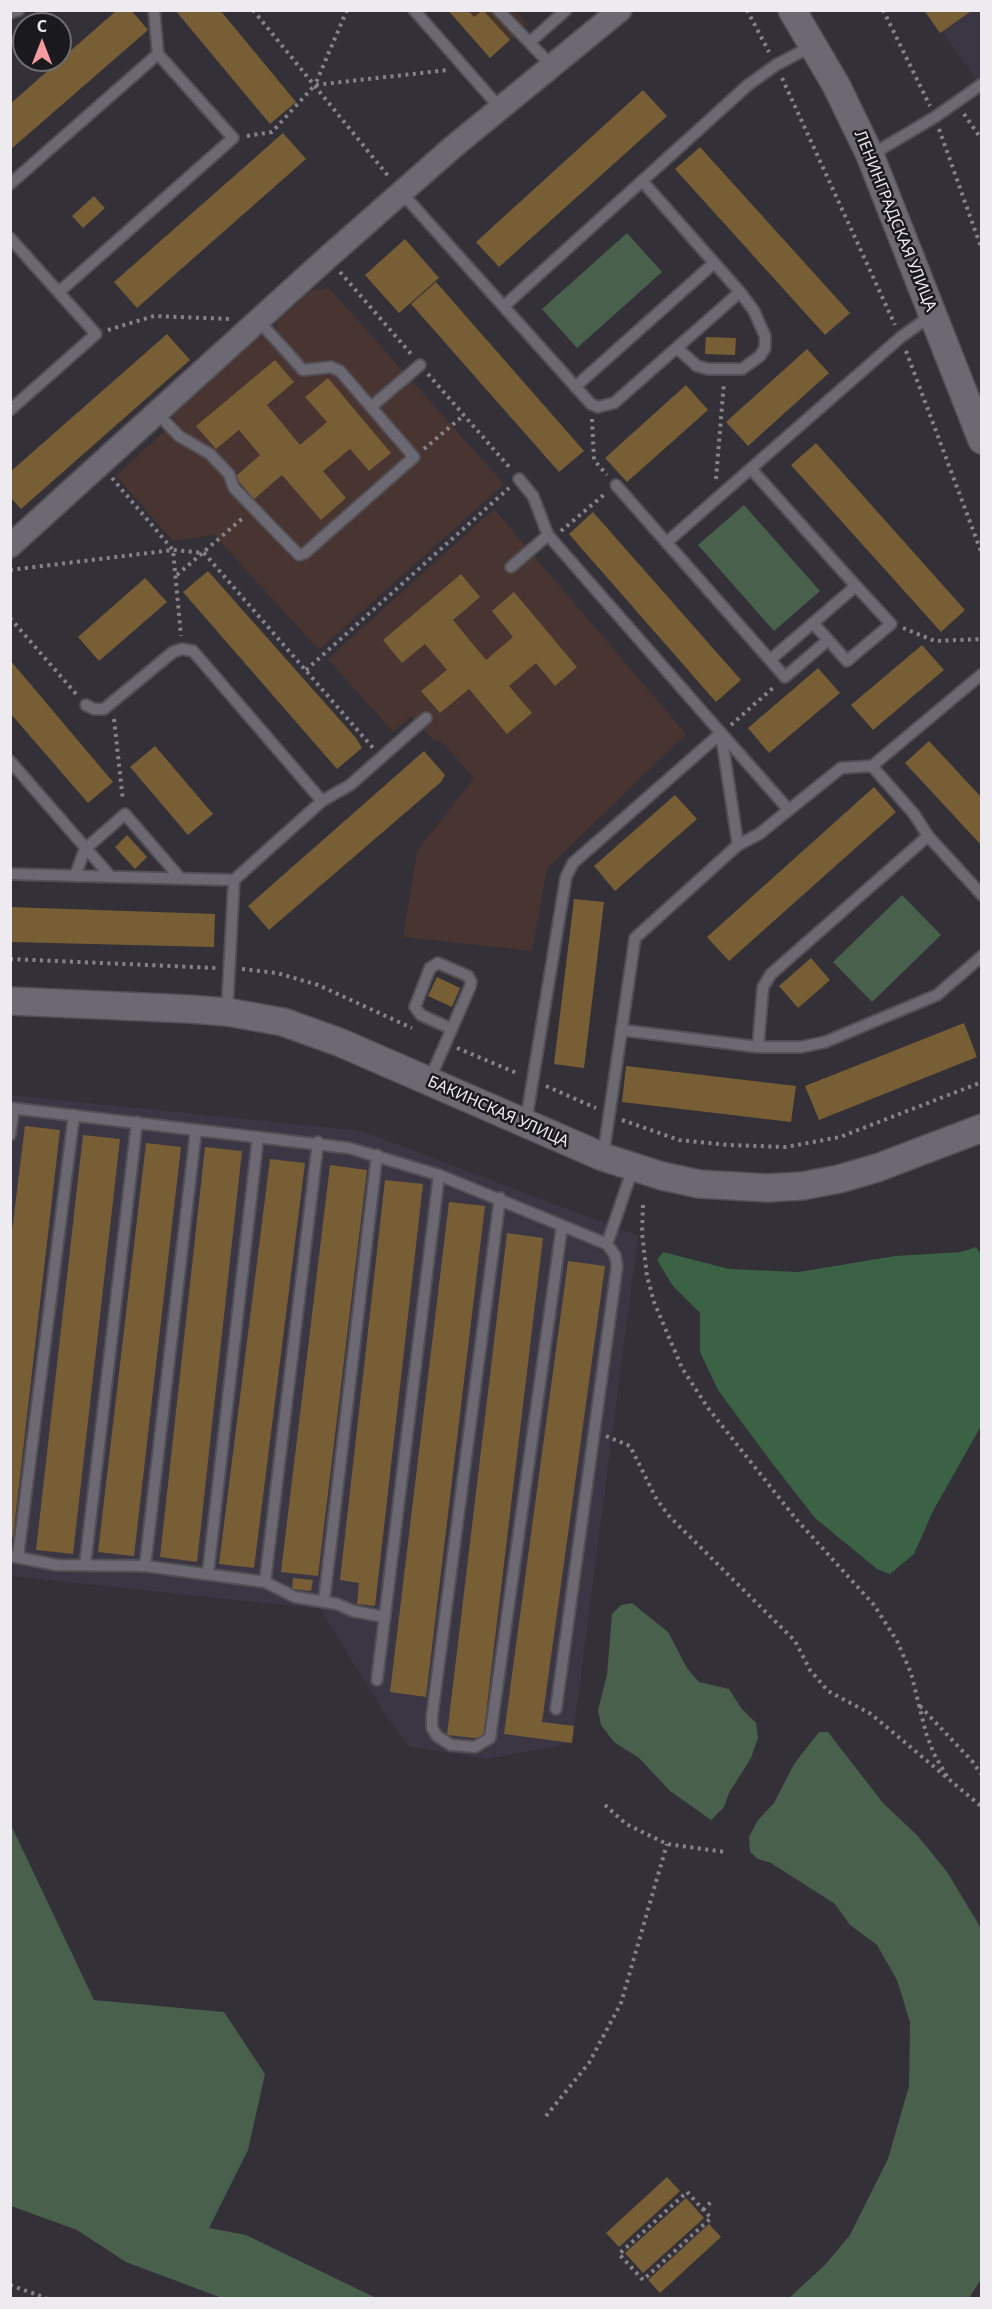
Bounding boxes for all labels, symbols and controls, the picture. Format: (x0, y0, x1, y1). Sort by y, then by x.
north arrow (12, 12, 72, 72)
text: С (37, 15, 47, 37)
street label: ЛЕНИНГРАДСКАЯ УЛИЦА (850, 128, 940, 314)
street label: БАКИНСКАЯ УЛИЦА (424, 1072, 572, 1152)

